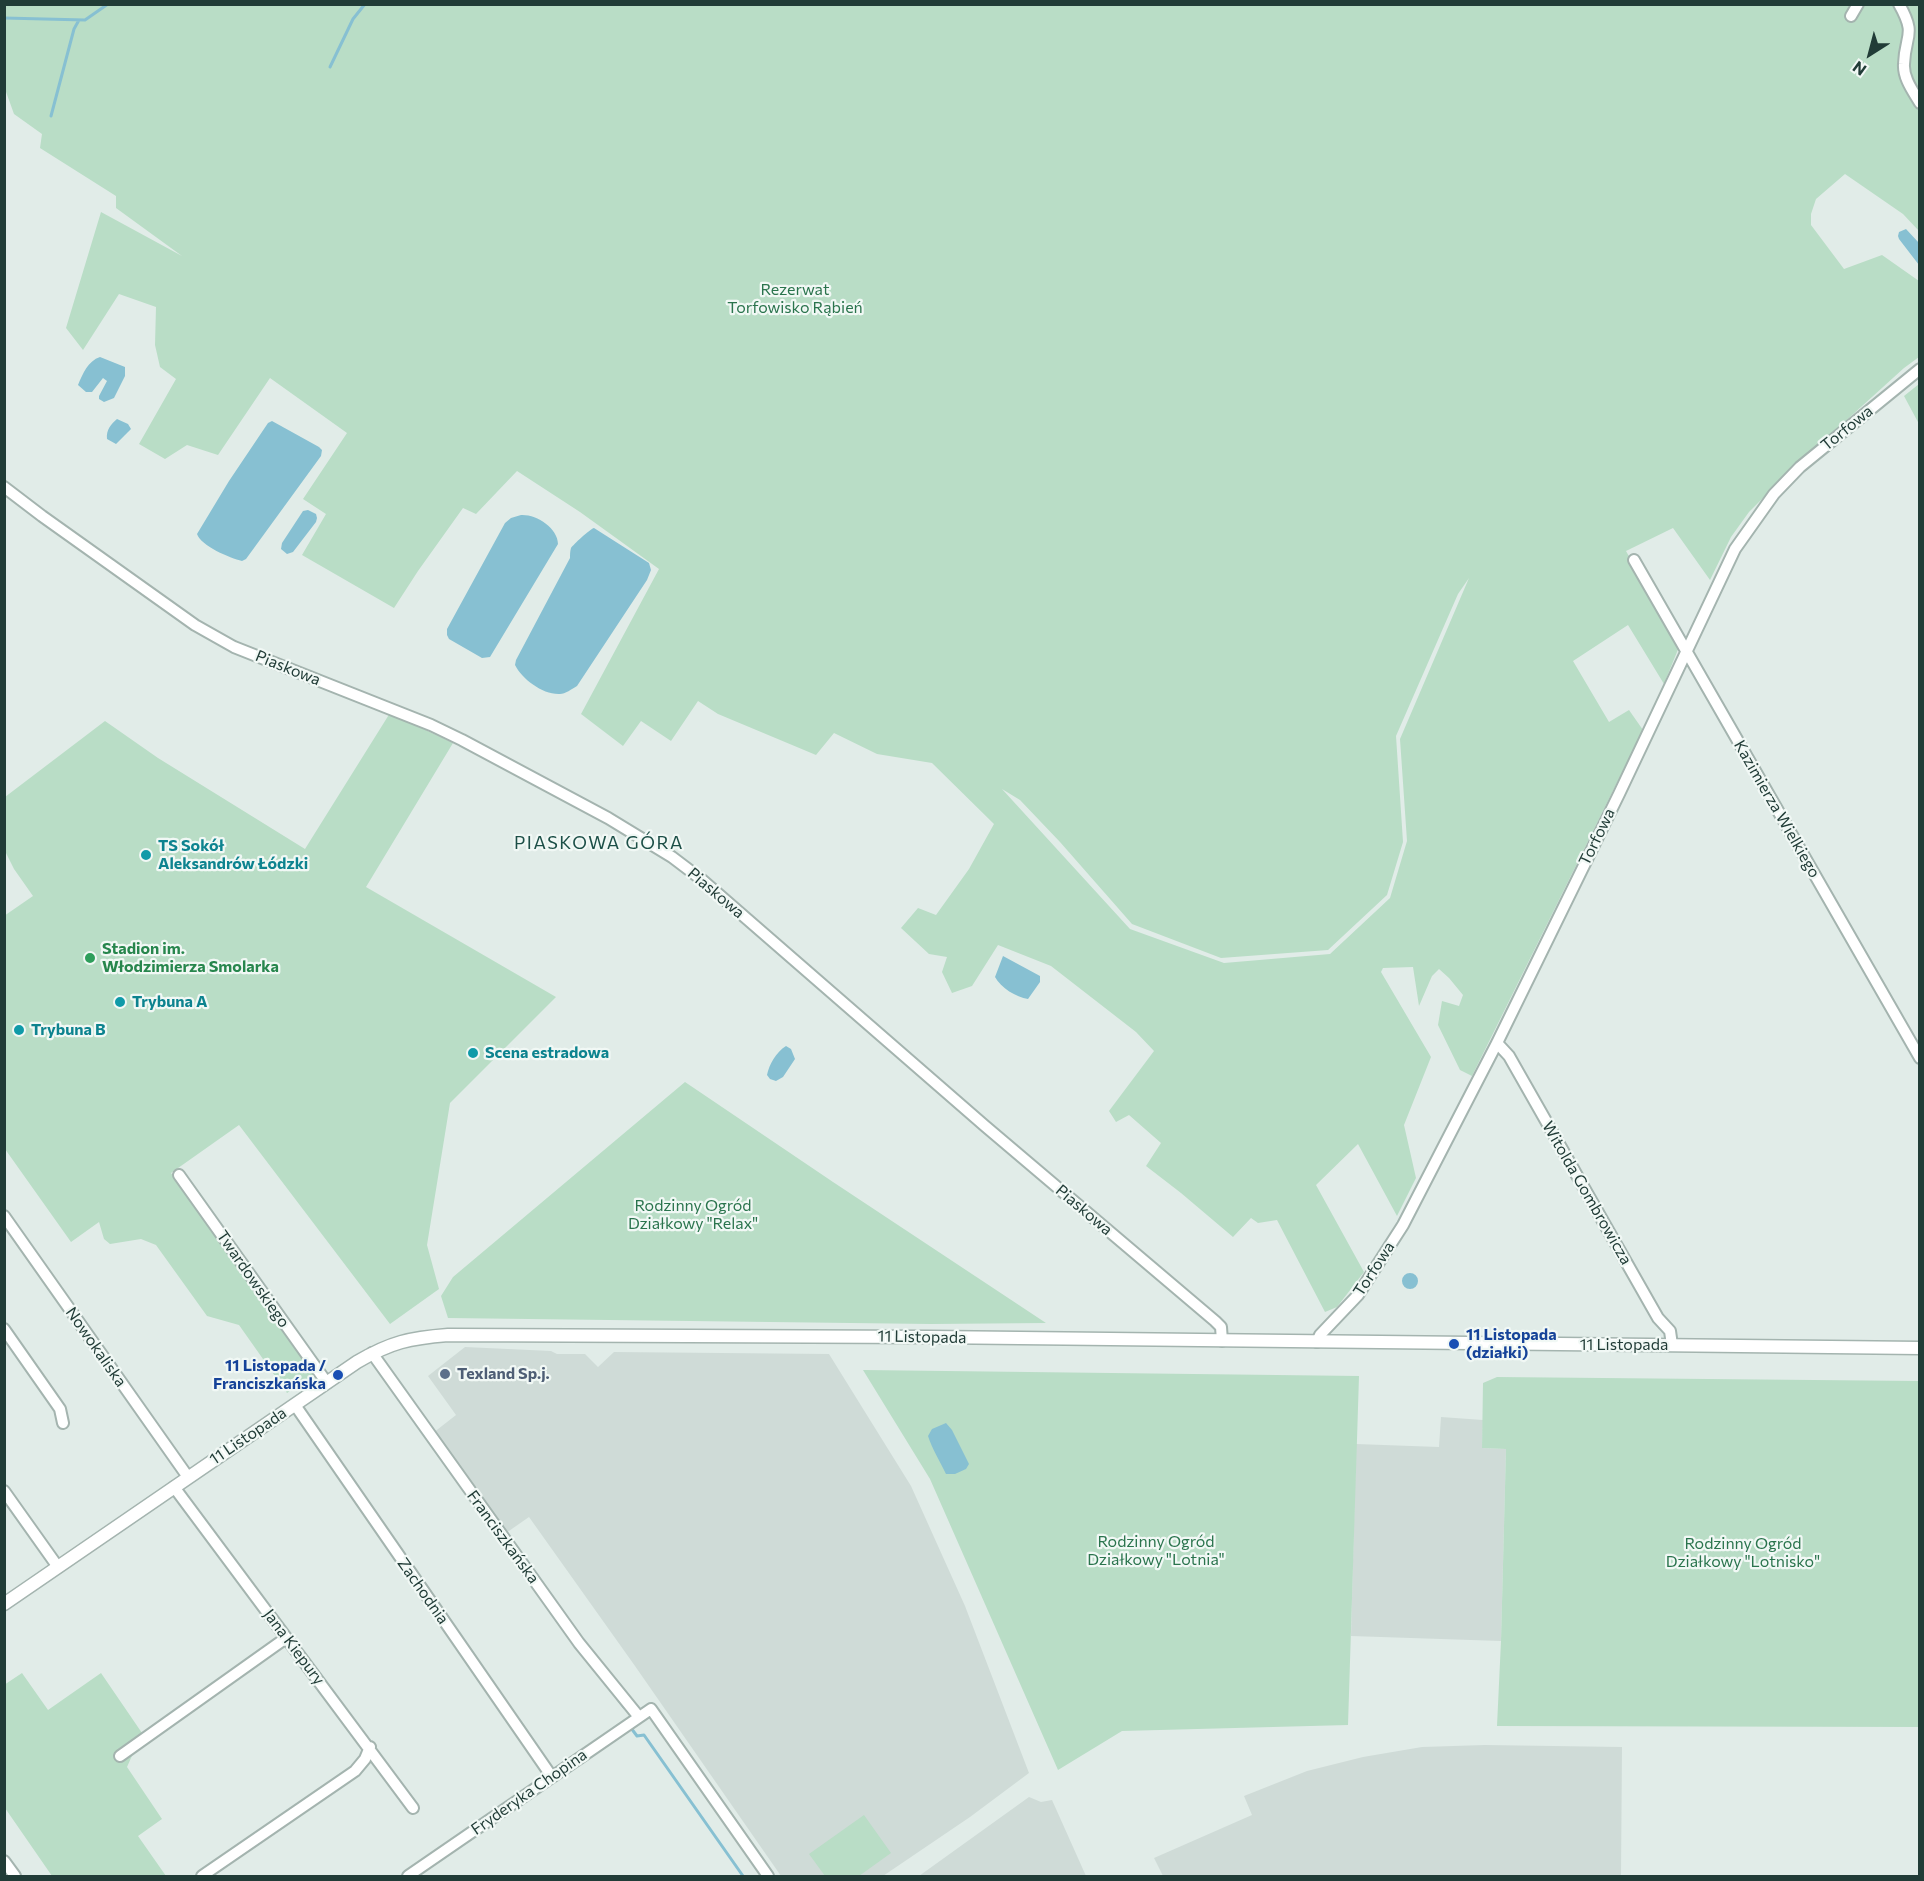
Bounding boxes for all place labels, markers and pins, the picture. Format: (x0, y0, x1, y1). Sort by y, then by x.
place label: TS Sokół Aleksandrów Łódzki (158, 836, 308, 874)
marker: TS Sokół Aleksandrów Łódzki (139, 848, 153, 862)
place label: Stadion im. Włodzimierza Smolarka (102, 939, 279, 977)
marker: Stadion im. Włodzimierza Smolarka (83, 951, 97, 965)
place label: Trybuna A (132, 992, 208, 1012)
marker: Trybuna A (113, 995, 127, 1009)
place label: Trybuna B (31, 1020, 106, 1040)
marker: Trybuna B (12, 1023, 26, 1037)
place label: Scena estradowa (485, 1043, 609, 1063)
marker: Scena estradowa (466, 1046, 480, 1060)
place label: 11 Listopada (działki) (1466, 1325, 1557, 1363)
marker: 11 Listopada (działki) (1447, 1337, 1461, 1351)
place label: 11 Listopada / Franciszkańska (213, 1356, 326, 1394)
place label: Texland Sp.j. (457, 1364, 550, 1384)
marker: Texland Sp.j. (438, 1367, 452, 1381)
marker: 11 Listopada / Franciszkańska (331, 1368, 345, 1382)

